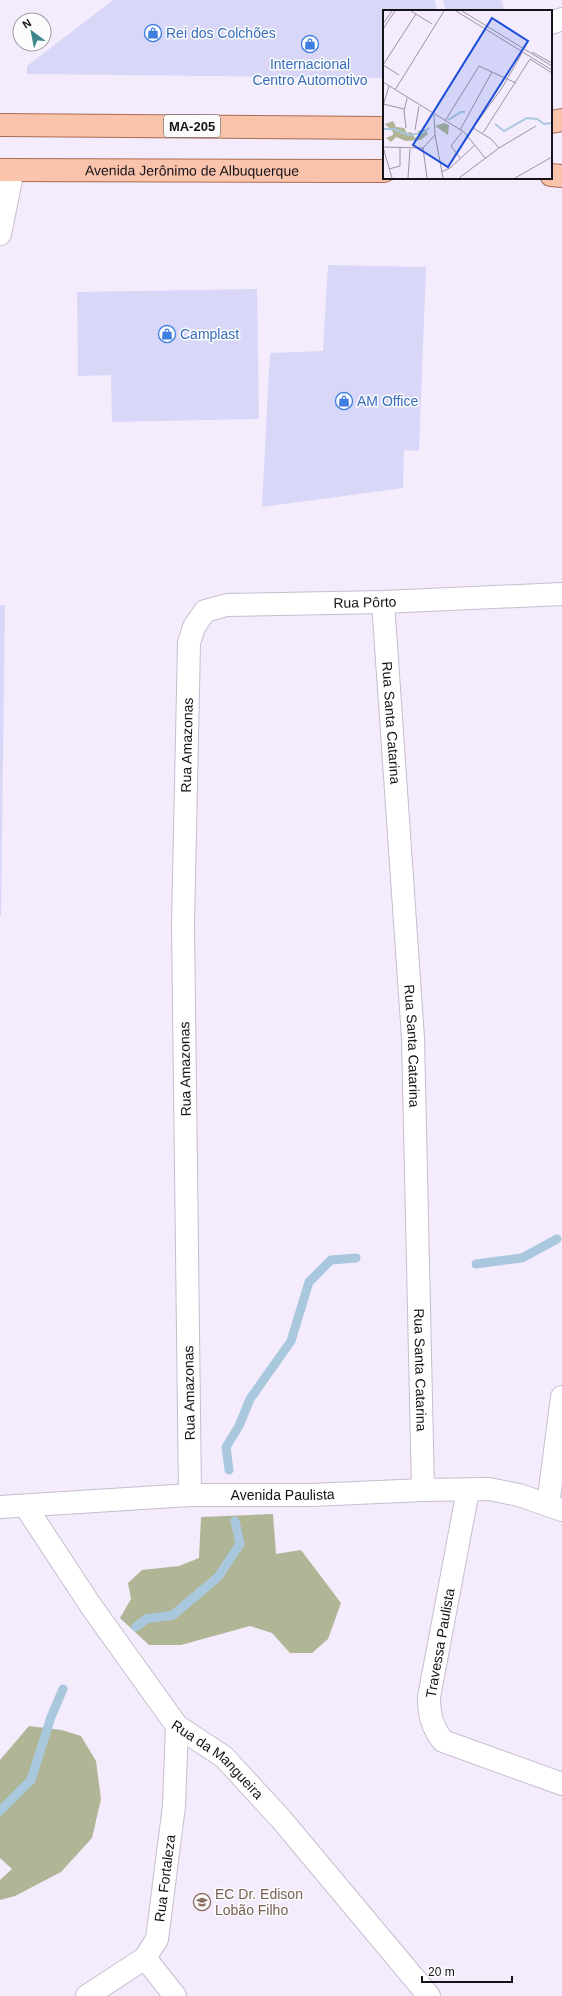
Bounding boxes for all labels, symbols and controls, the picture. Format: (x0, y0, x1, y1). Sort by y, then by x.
inset map (383, 10, 552, 179)
north arrow (12, 12, 52, 52)
text: N (20, 16, 33, 31)
shop icon: Rei dos Colchões (143, 23, 163, 43)
place label: Rei dos Colchões (166, 25, 276, 41)
shop icon: Internacional Centro Automotivo (300, 34, 320, 54)
place label: Internacional Centro Automotivo (252, 56, 368, 88)
road number: MA-205 (164, 115, 220, 137)
street label: Avenida Jerônimo de Albuquerque (85, 162, 299, 179)
shop icon: Camplast (157, 324, 177, 344)
place label: Camplast (180, 326, 239, 342)
shop icon: AM Office (334, 391, 354, 411)
place label: AM Office (357, 393, 418, 409)
street label: Rua Pôrto (333, 593, 397, 611)
street label: Rua Santa Catarina (379, 661, 404, 785)
street label: Rua Amazonas (178, 697, 196, 793)
street label: Rua Santa Catarina (401, 984, 423, 1108)
street label: Rua Amazonas (176, 1021, 194, 1117)
street label: Rua Santa Catarina (411, 1308, 430, 1432)
street label: Rua Amazonas (180, 1345, 198, 1441)
street label: Avenida Paulista (231, 1486, 335, 1503)
street label: Travessa Paulista (423, 1587, 458, 1699)
street label: Rua da Mangueira (169, 1717, 267, 1803)
street label: Rua Fortaleza (151, 1833, 178, 1923)
place label: EC Dr. Edison Lobão Filho (215, 1886, 303, 1918)
school or university icon: EC Dr. Edison Lobão Filho (192, 1892, 212, 1912)
scale bar (422, 1958, 512, 1984)
text: 20 m (428, 1965, 455, 1979)

